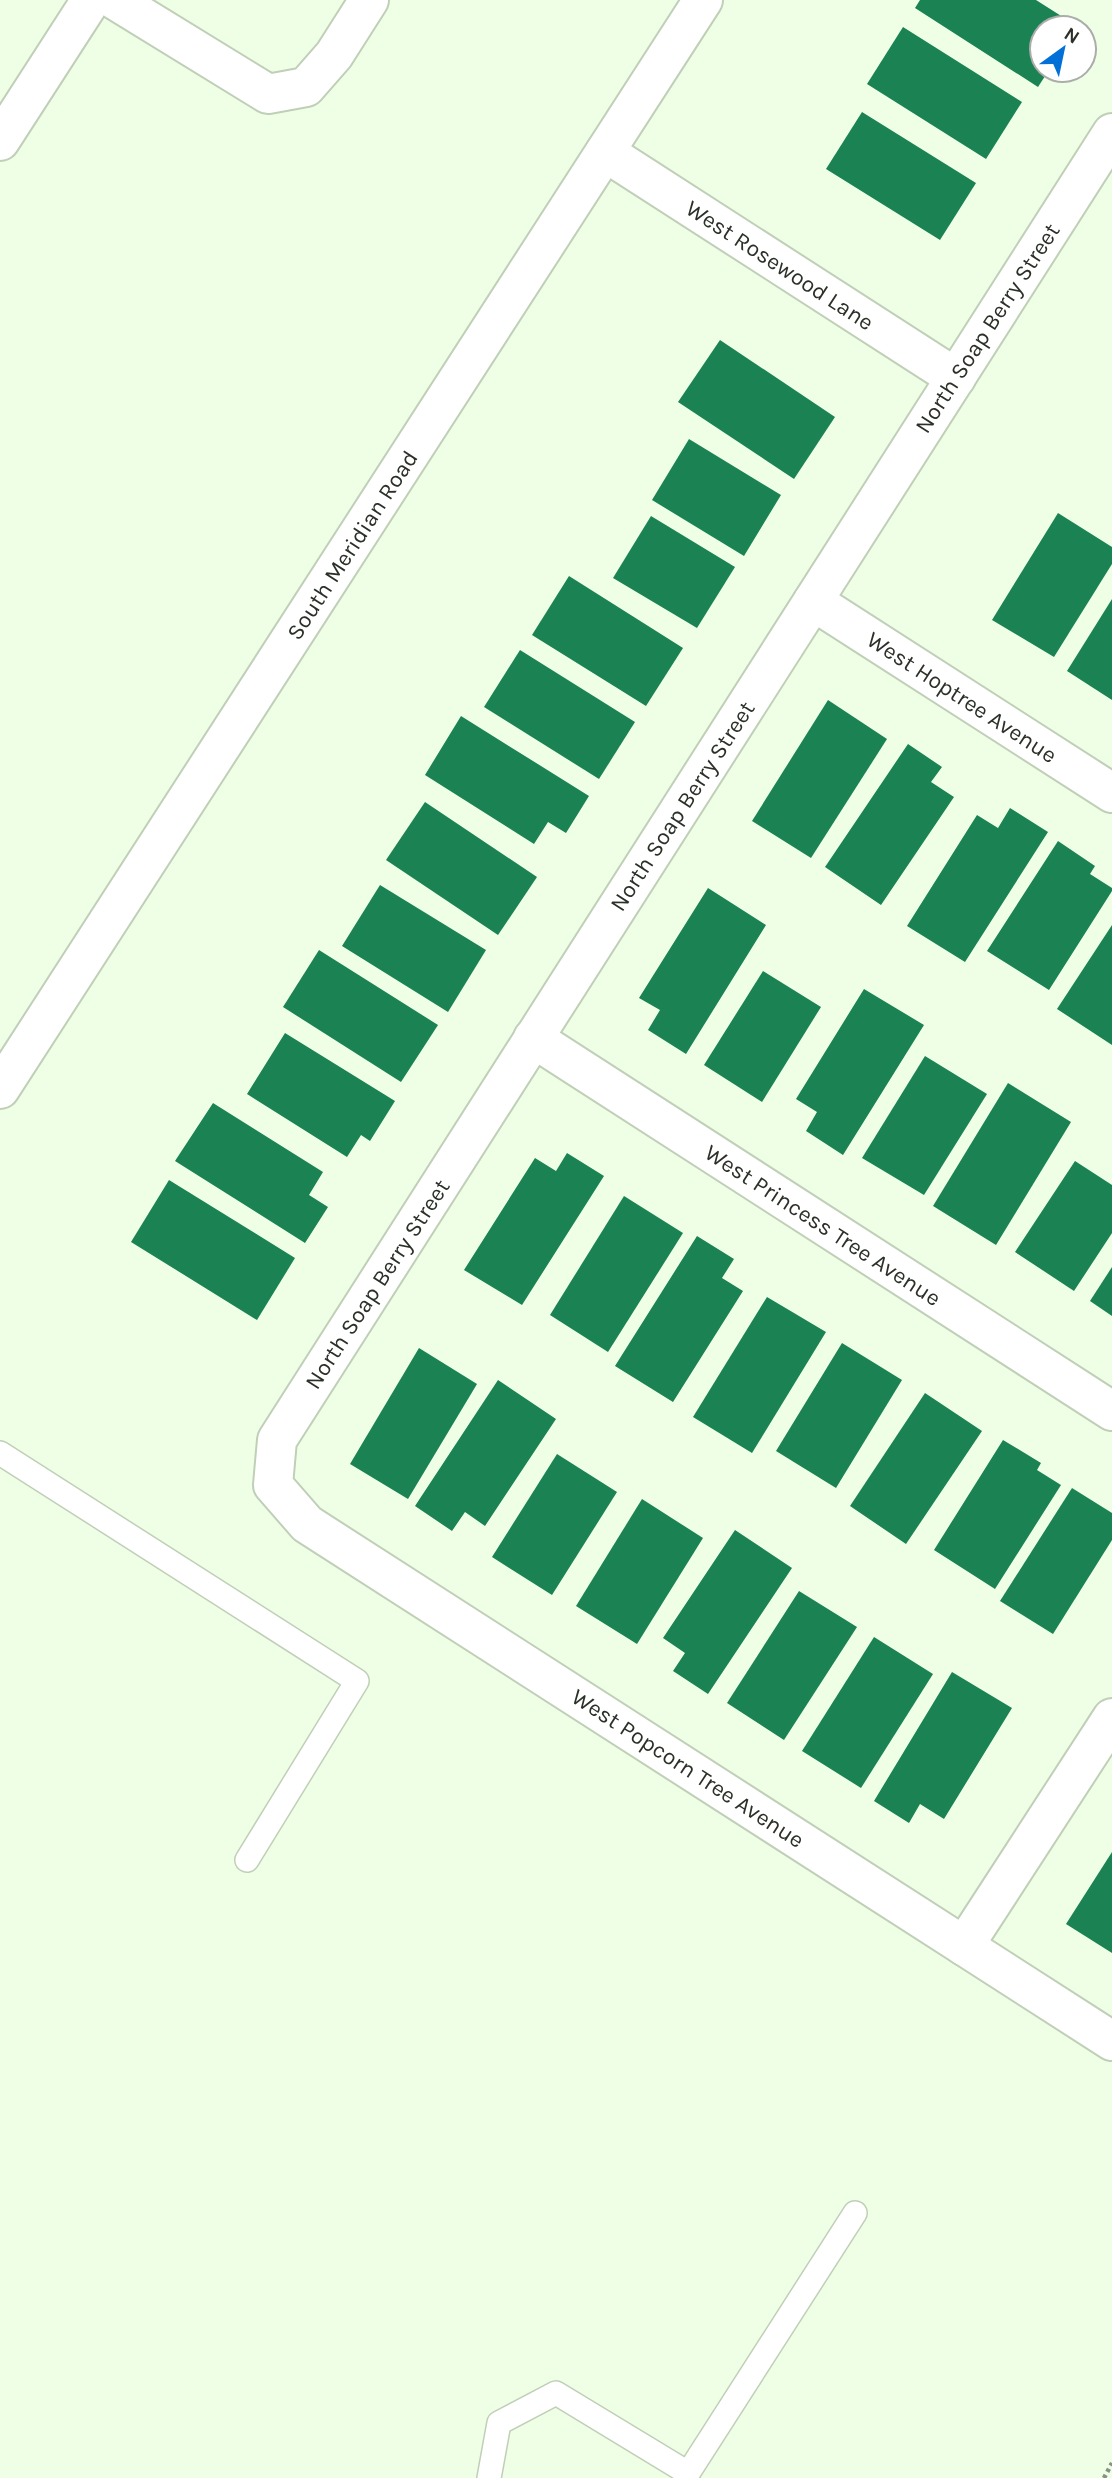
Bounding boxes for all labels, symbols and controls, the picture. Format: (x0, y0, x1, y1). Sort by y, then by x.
north arrow (1028, 14, 1098, 84)
text: N (1060, 23, 1083, 49)
street label: West Rosewood Lane (681, 195, 879, 336)
street label: North Soap Berry Street (909, 218, 1066, 438)
street label: South Meridian Road (281, 446, 424, 645)
street label: West Hoptree Avenue (862, 626, 1062, 769)
street label: North Soap Berry Street (604, 696, 761, 916)
street label: West Princess Tree Avenue (700, 1139, 946, 1312)
street label: North Soap Berry Street (299, 1174, 456, 1394)
street label: West Popcorn Tree Avenue (566, 1683, 809, 1854)

